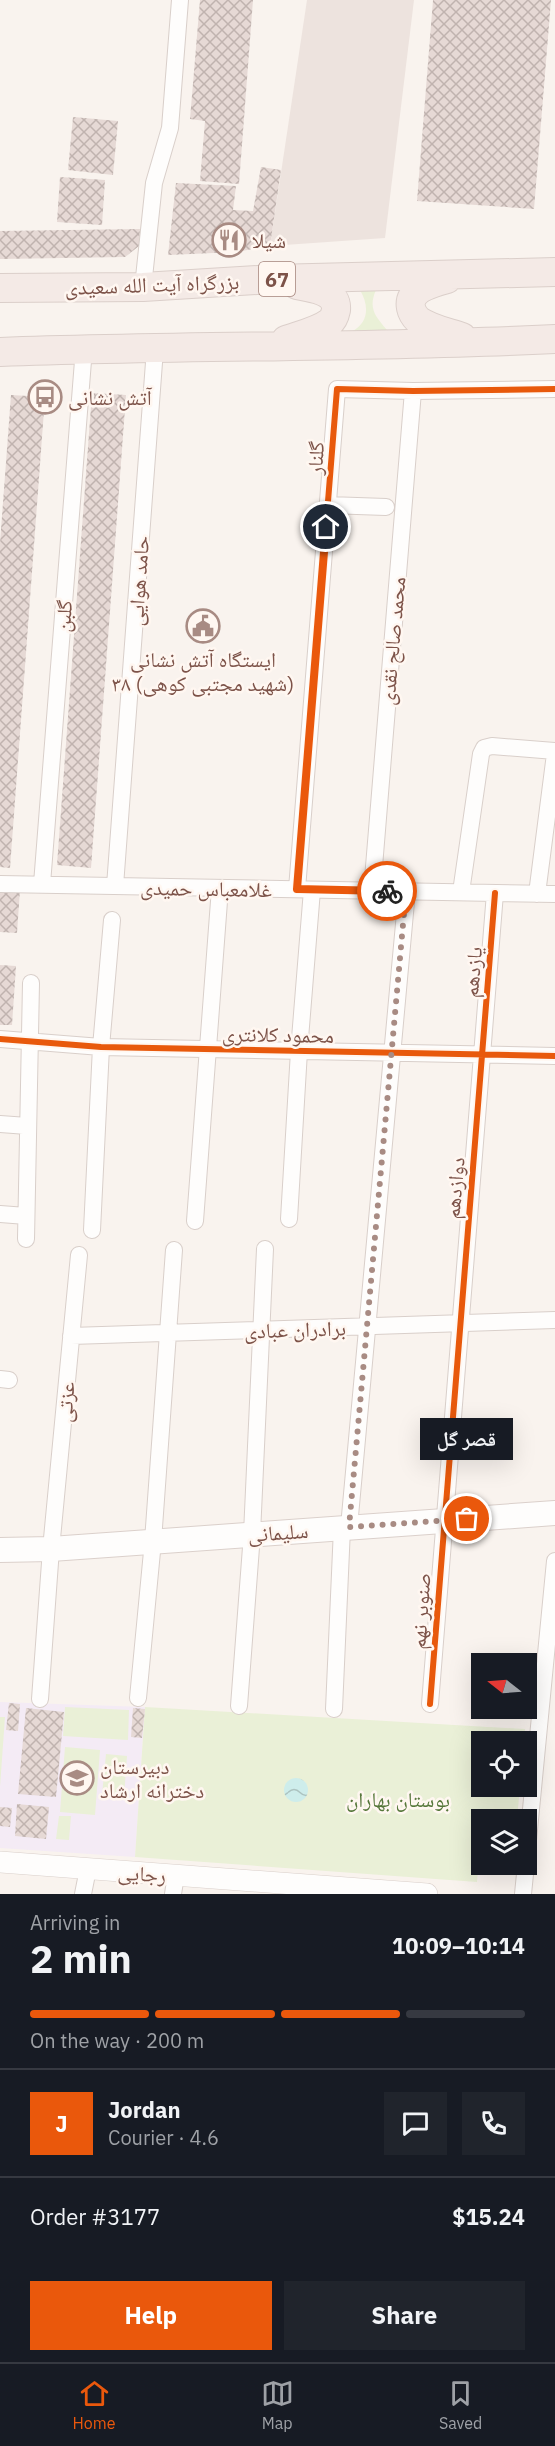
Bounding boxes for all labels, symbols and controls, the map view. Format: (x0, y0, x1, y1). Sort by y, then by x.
restaurant icon: شیلا (211, 222, 247, 258)
place label: شیلا (252, 226, 286, 254)
road number: 67 (259, 262, 295, 296)
street label: بزرگراه آیت الله سعیدی (64, 267, 240, 301)
bus stop icon: آتش نشانی (27, 379, 63, 415)
place label: آتش نشانی (68, 383, 152, 411)
street label: گلنار (300, 440, 330, 477)
pin (300, 501, 351, 552)
icon: home (309, 510, 342, 543)
street label: حامد هوایی (121, 535, 155, 627)
street label: محمد صالح نقدی (372, 575, 412, 707)
street label: گلبن (48, 599, 78, 633)
public building icon: ایستگاه آتش نشانی ۳۸ (شهید مجتبی کوهی) (185, 608, 221, 644)
place label: ایستگاه آتش نشانی ۳۸ (شهید مجتبی کوهی) (112, 645, 294, 697)
courier (357, 861, 417, 921)
street label: غلامعباس حمیدی (140, 873, 273, 903)
icon: bike (371, 875, 404, 908)
street label: یازدهم (456, 945, 489, 999)
street label: محمود کلانتری (222, 1019, 334, 1049)
street label: دوازدهم (437, 1156, 472, 1220)
street label: برادران عبادی (244, 1313, 346, 1345)
street label: عزتی (49, 1380, 81, 1424)
callout: قصر گل (420, 1417, 514, 1459)
text: قصر گل (437, 1425, 496, 1452)
pin (441, 1493, 492, 1544)
icon: bag (450, 1502, 483, 1535)
street label: سلیمانی (247, 1516, 309, 1548)
street label: صنوبر نهم (403, 1572, 438, 1650)
north arrow (471, 1653, 537, 1719)
map controls (471, 1653, 537, 1875)
button: locate (471, 1731, 537, 1797)
place label: دبیرستان دخترانه ارشاد (100, 1752, 204, 1804)
school or university icon: دبیرستان دخترانه ارشاد (59, 1760, 95, 1796)
park label: بوستان بهاران (346, 1785, 450, 1813)
button: layers (471, 1809, 537, 1875)
street label: رجایی (117, 1857, 167, 1889)
text: Arriving in (30, 1909, 120, 1936)
text: 10:09–10:14 (392, 1931, 525, 1960)
text: 2 min (30, 1933, 132, 1984)
text: On the way · 200 m (30, 2027, 204, 2054)
button: chat (384, 2092, 447, 2155)
button: phone (462, 2092, 525, 2155)
text: Jordan (108, 2095, 181, 2124)
text: J (55, 2109, 68, 2138)
text: Courier · 4.6 (108, 2124, 219, 2151)
text: Order #3177 (30, 2202, 160, 2231)
text: $15.24 (452, 2202, 525, 2231)
button: Help (30, 2281, 272, 2350)
button: Share (284, 2281, 525, 2350)
tab: Home (73, 2377, 116, 2433)
tab: Map (261, 2377, 294, 2433)
tab: Saved (439, 2377, 482, 2433)

